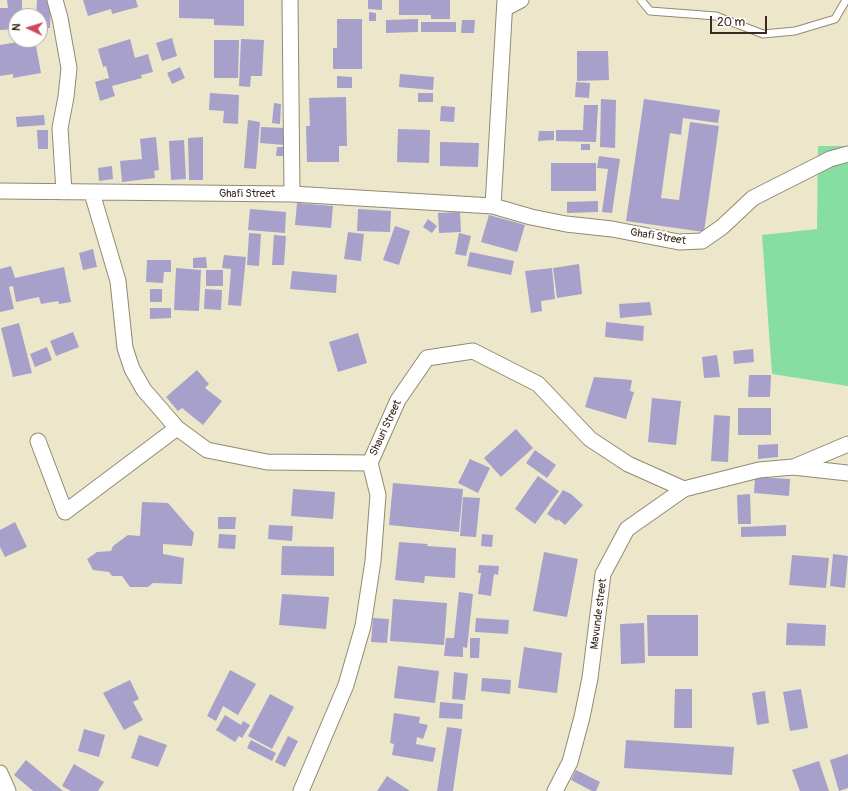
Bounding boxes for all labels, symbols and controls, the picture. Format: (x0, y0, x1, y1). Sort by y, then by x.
north arrow (8, 8, 48, 48)
scale bar (712, 8, 769, 34)
text: 20 m (717, 15, 745, 30)
text: N (10, 23, 23, 31)
street label: Ghafi Street (219, 187, 275, 201)
street label: Ghafi Street (629, 226, 687, 248)
street label: Shauri Street (367, 398, 405, 458)
street label: Mavunde street (588, 578, 610, 650)

